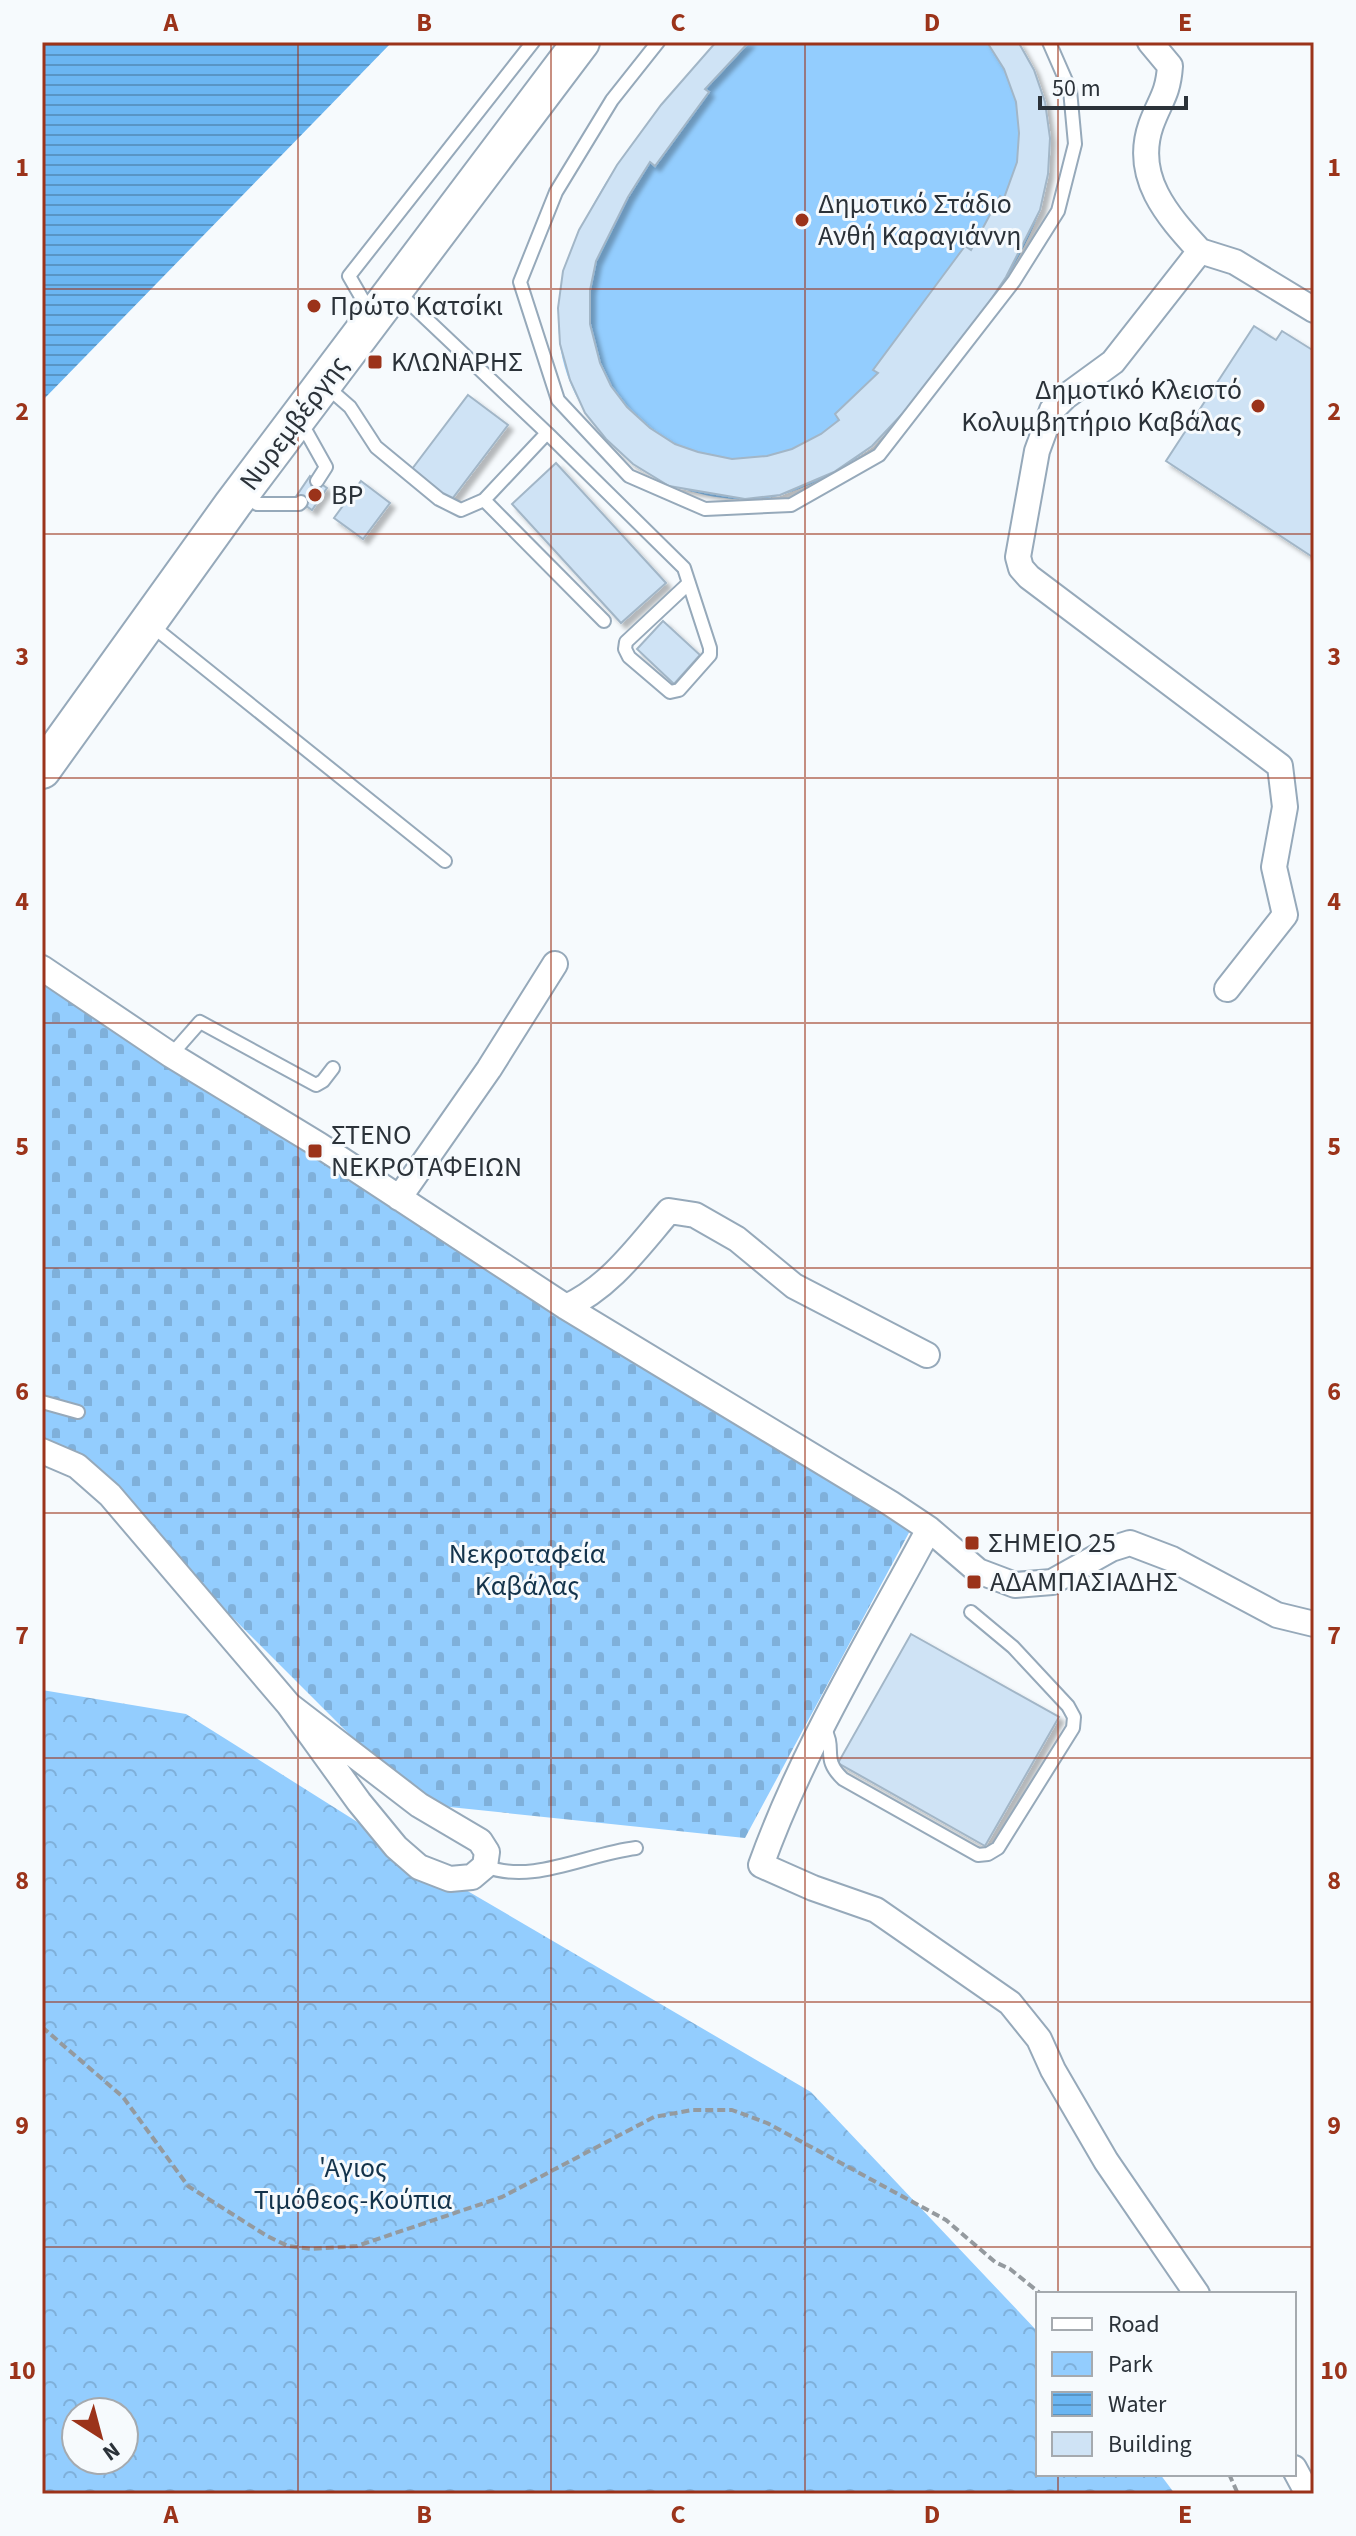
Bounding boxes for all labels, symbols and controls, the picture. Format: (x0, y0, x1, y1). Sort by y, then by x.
text: A (163, 4, 180, 41)
text: B (416, 4, 432, 41)
text: C (670, 4, 686, 41)
text: D (924, 4, 940, 41)
text: E (1178, 4, 1192, 41)
scale bar (1040, 60, 1186, 110)
text: 50 m (1052, 71, 1101, 106)
text: 1 (15, 149, 29, 186)
text: 1 (1327, 149, 1341, 186)
place label: Δημοτικό Στάδιο Ανθή Καραγιάννη (818, 184, 1021, 256)
marker: Δημοτικό Στάδιο Ανθή Καραγιάννη (793, 211, 811, 229)
place label: Πρώτο Κατσίκι (330, 286, 503, 326)
marker: Πρώτο Κατσίκι (305, 297, 323, 315)
place label: ΚΛΩΝΑΡΗΣ (391, 342, 523, 382)
street label: Νυρεμβέργης (230, 347, 358, 499)
marker: ΚΛΩΝΑΡΗΣ (366, 353, 384, 371)
place label: Δημοτικό Κλειστό Κολυμβητήριο Καβάλας (961, 370, 1242, 442)
text: 2 (15, 393, 29, 430)
text: 2 (1327, 393, 1341, 430)
marker: Δημοτικό Κλειστό Κολυμβητήριο Καβάλας (1249, 397, 1267, 415)
place label: BP (331, 475, 363, 515)
marker: BP (306, 486, 324, 504)
text: 3 (15, 638, 29, 675)
text: 3 (1327, 638, 1341, 675)
text: 4 (15, 883, 29, 920)
text: 4 (1327, 883, 1341, 920)
place label: ΣΤΕΝΟ ΝΕΚΡΟΤΑΦΕΙΩΝ (331, 1115, 522, 1187)
text: 5 (15, 1128, 29, 1165)
text: 5 (1327, 1128, 1341, 1165)
marker: ΣΤΕΝΟ ΝΕΚΡΟΤΑΦΕΙΩΝ (306, 1142, 324, 1160)
text: 6 (15, 1373, 29, 1410)
text: 6 (1327, 1373, 1341, 1410)
place label: ΣΗΜΕΙΟ 25 (988, 1523, 1116, 1563)
park label: Νεκροταφεία Καβάλας (449, 1534, 606, 1606)
marker: ΣΗΜΕΙΟ 25 (963, 1534, 981, 1552)
place label: ΑΔΑΜΠΑΣΙΑΔΗΣ (990, 1562, 1178, 1602)
marker: ΑΔΑΜΠΑΣΙΑΔΗΣ (965, 1573, 983, 1591)
text: 7 (15, 1617, 29, 1654)
text: 7 (1327, 1617, 1341, 1654)
text: 8 (15, 1862, 29, 1899)
text: 8 (1327, 1862, 1341, 1899)
text: 9 (15, 2107, 29, 2144)
text: 9 (1327, 2107, 1341, 2144)
park label: 'Αγιος Τιμόθεος-Κούπια (254, 2148, 453, 2220)
legend (1036, 2292, 1296, 2476)
text: Road (1108, 2307, 1160, 2342)
text: Park (1108, 2347, 1153, 2382)
text: 10 (8, 2352, 36, 2389)
text: 10 (1320, 2352, 1348, 2389)
text: Water (1108, 2387, 1167, 2422)
north arrow (60, 2396, 140, 2476)
text: Building (1108, 2427, 1192, 2462)
text: N (96, 2434, 126, 2469)
text: A (163, 2496, 180, 2533)
text: B (416, 2496, 432, 2533)
text: C (670, 2496, 686, 2533)
text: D (924, 2496, 940, 2533)
text: E (1178, 2496, 1192, 2533)

